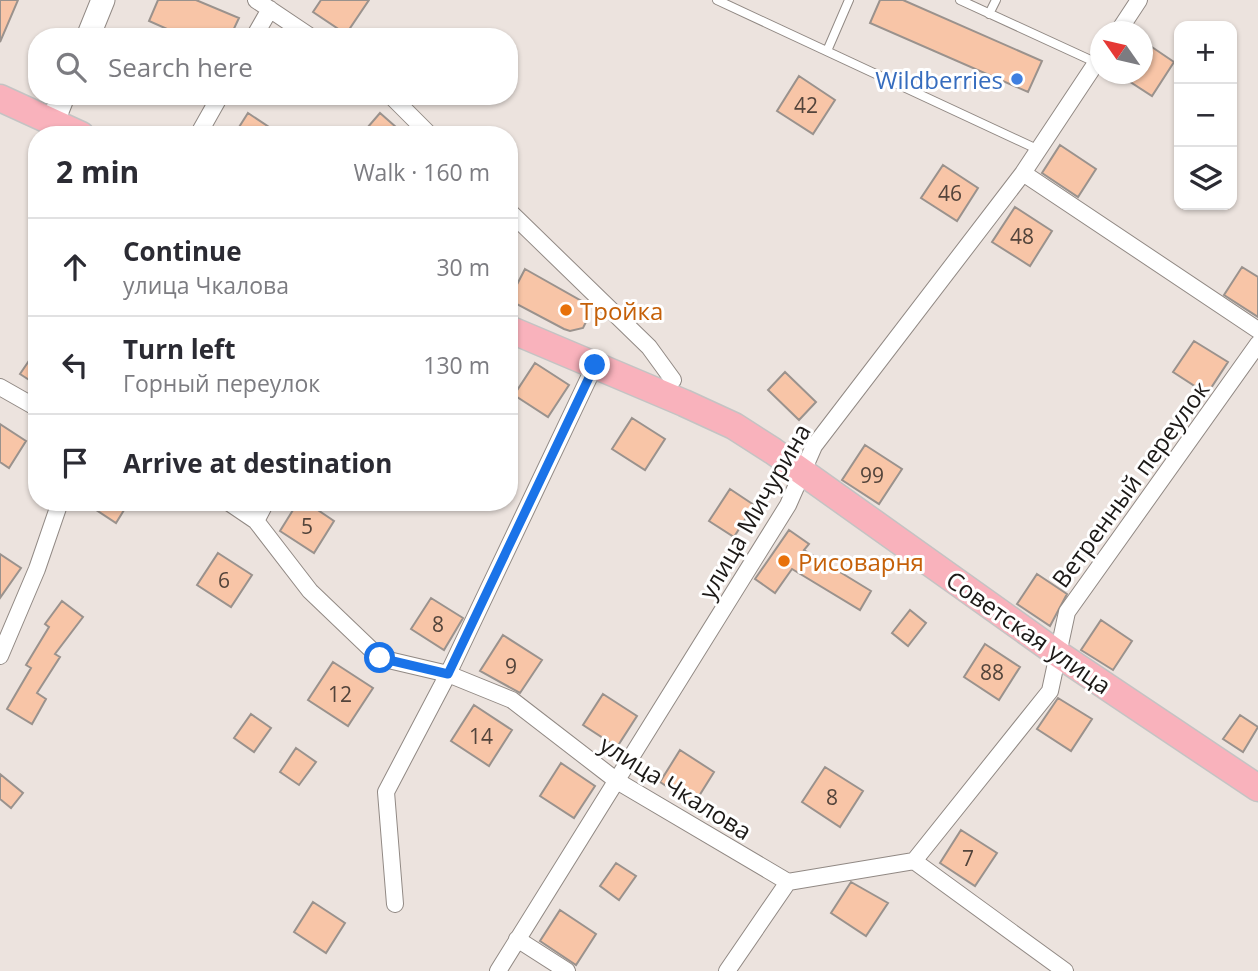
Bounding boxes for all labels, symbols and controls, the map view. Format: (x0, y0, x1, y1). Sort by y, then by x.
north arrow (1090, 21, 1153, 84)
map controls (1174, 21, 1237, 210)
button: + (1174, 21, 1237, 84)
search box (28, 28, 518, 105)
icon: search (52, 48, 90, 86)
text: Search here (108, 49, 253, 85)
place label: Wildberries (875, 63, 1003, 96)
marker: Wildberries (1009, 71, 1025, 87)
button: − (1174, 84, 1237, 147)
house number: 42 (794, 91, 818, 119)
button: layers (1174, 147, 1237, 210)
text: 2 min (56, 151, 139, 192)
text: Walk · 160 m (353, 156, 490, 188)
house number: 46 (938, 179, 962, 207)
house number: 48 (1010, 222, 1034, 250)
text: Continue (123, 233, 242, 269)
icon: ahead (56, 248, 94, 286)
text: 30 m (436, 251, 490, 283)
text: улица Чкалова (123, 269, 289, 301)
place label: Тройка (580, 294, 663, 327)
marker: Тройка (558, 302, 574, 318)
text: Turn left (123, 331, 235, 367)
icon: left (56, 346, 94, 384)
text: 130 m (423, 349, 490, 381)
route end (579, 349, 610, 380)
text: Горный переулок (123, 367, 320, 399)
street label: Ветренный переулок (1044, 374, 1217, 594)
street label: улица Мичурина (690, 417, 818, 605)
icon: arrive (56, 444, 94, 482)
text: Arrive at destination (123, 445, 392, 481)
house number: 99 (860, 461, 884, 489)
house number: 5 (301, 512, 313, 540)
place label: Рисоварня (798, 545, 924, 578)
marker: Рисоварня (776, 553, 792, 569)
street label: Советская улица (940, 563, 1118, 701)
house number: 6 (218, 566, 230, 594)
house number: 8 (432, 610, 444, 638)
route start (364, 642, 395, 673)
house number: 9 (505, 652, 517, 680)
house number: 88 (980, 658, 1004, 686)
house number: 12 (328, 680, 352, 708)
house number: 14 (469, 722, 493, 750)
street label: улица Чкалова (594, 727, 758, 847)
house number: 8 (826, 783, 838, 811)
house number: 7 (962, 844, 974, 872)

